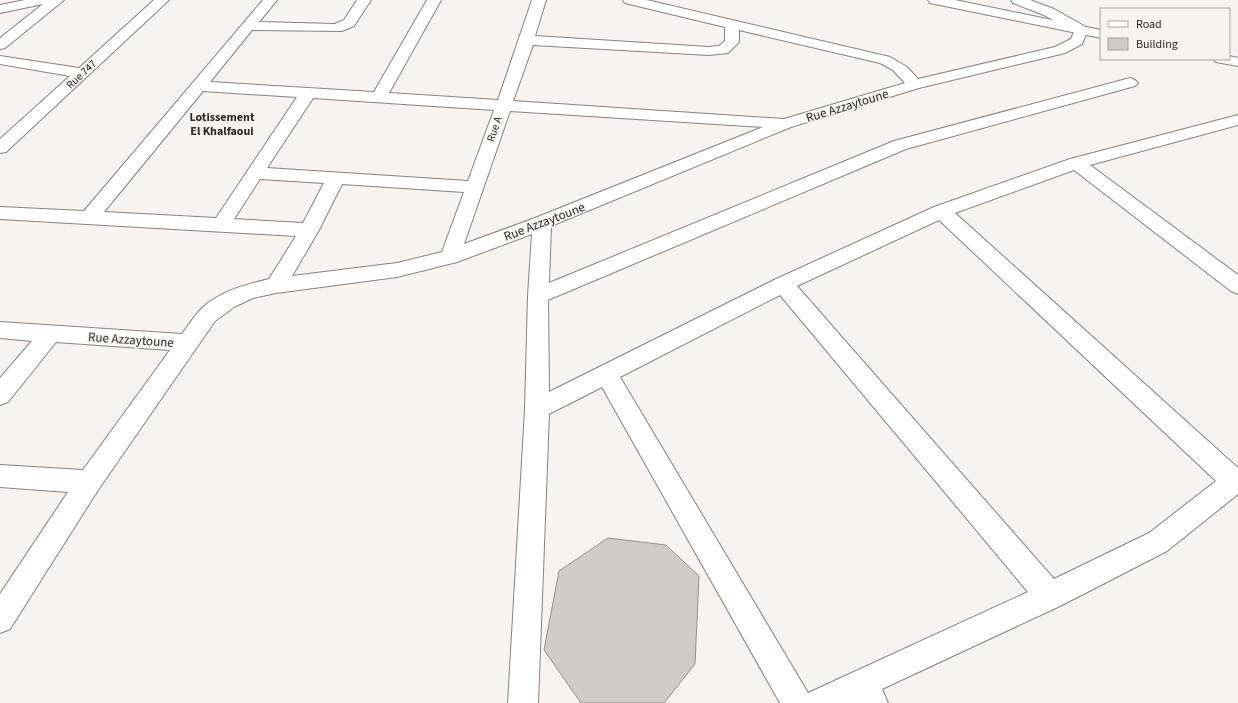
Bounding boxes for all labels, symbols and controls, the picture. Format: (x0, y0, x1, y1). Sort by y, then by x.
legend (1100, 8, 1230, 60)
text: Road (1136, 16, 1162, 33)
text: Building (1136, 36, 1178, 53)
street label: Rue 747 (63, 56, 100, 92)
street label: Rue Azzaytoune (804, 85, 891, 127)
district label: Lotissement El Khalfaoui (189, 109, 255, 140)
street label: Rue A (483, 114, 506, 144)
street label: Rue Azzaytoune (501, 198, 588, 246)
street label: Rue Azzaytoune (87, 328, 174, 352)

